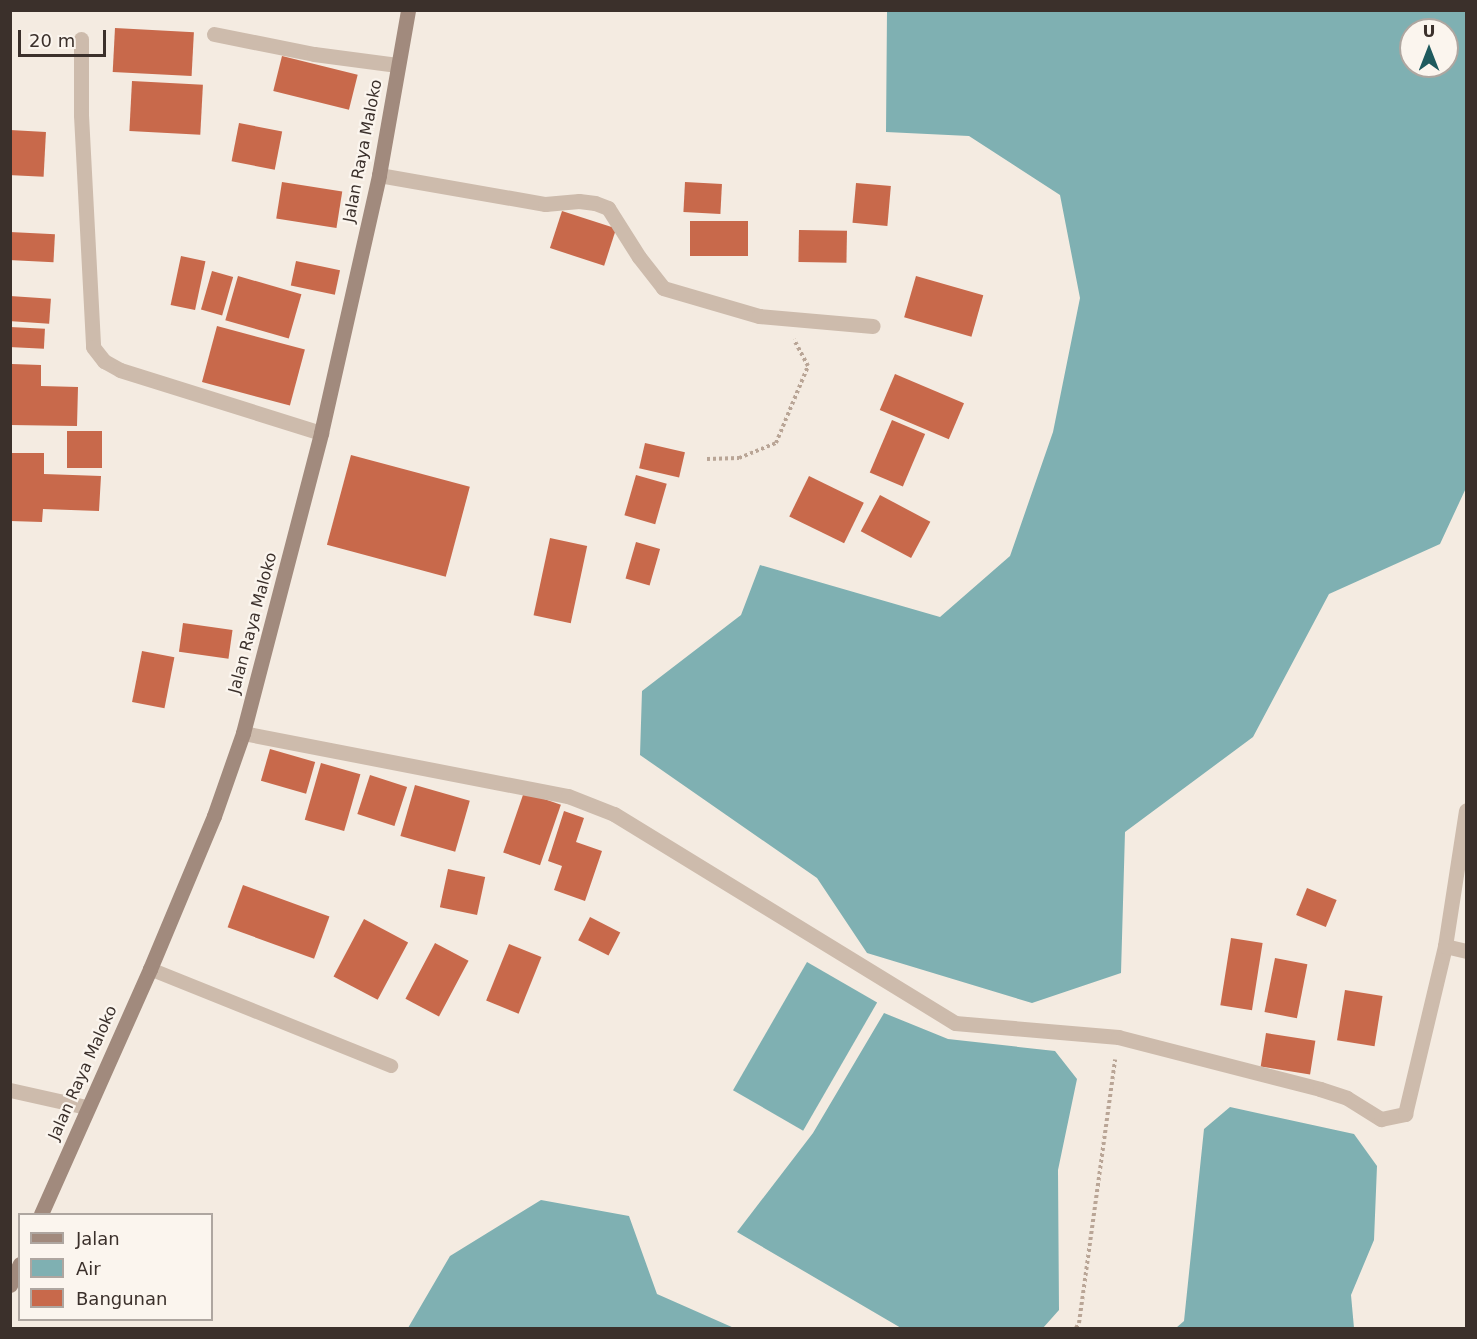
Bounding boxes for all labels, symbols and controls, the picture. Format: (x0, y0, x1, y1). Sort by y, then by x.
scale bar (21, 18, 110, 56)
north arrow (1399, 18, 1459, 78)
text: U (1423, 22, 1436, 41)
text: 20 m (29, 30, 75, 51)
street label: Jalan Raya Maloko (340, 78, 386, 224)
street label: Jalan Raya Maloko (225, 550, 281, 696)
street label: Jalan Raya Maloko (45, 1003, 121, 1143)
legend (18, 1213, 213, 1321)
text: Jalan (76, 1228, 120, 1249)
text: Air (76, 1258, 101, 1279)
text: Bangunan (76, 1288, 167, 1309)

